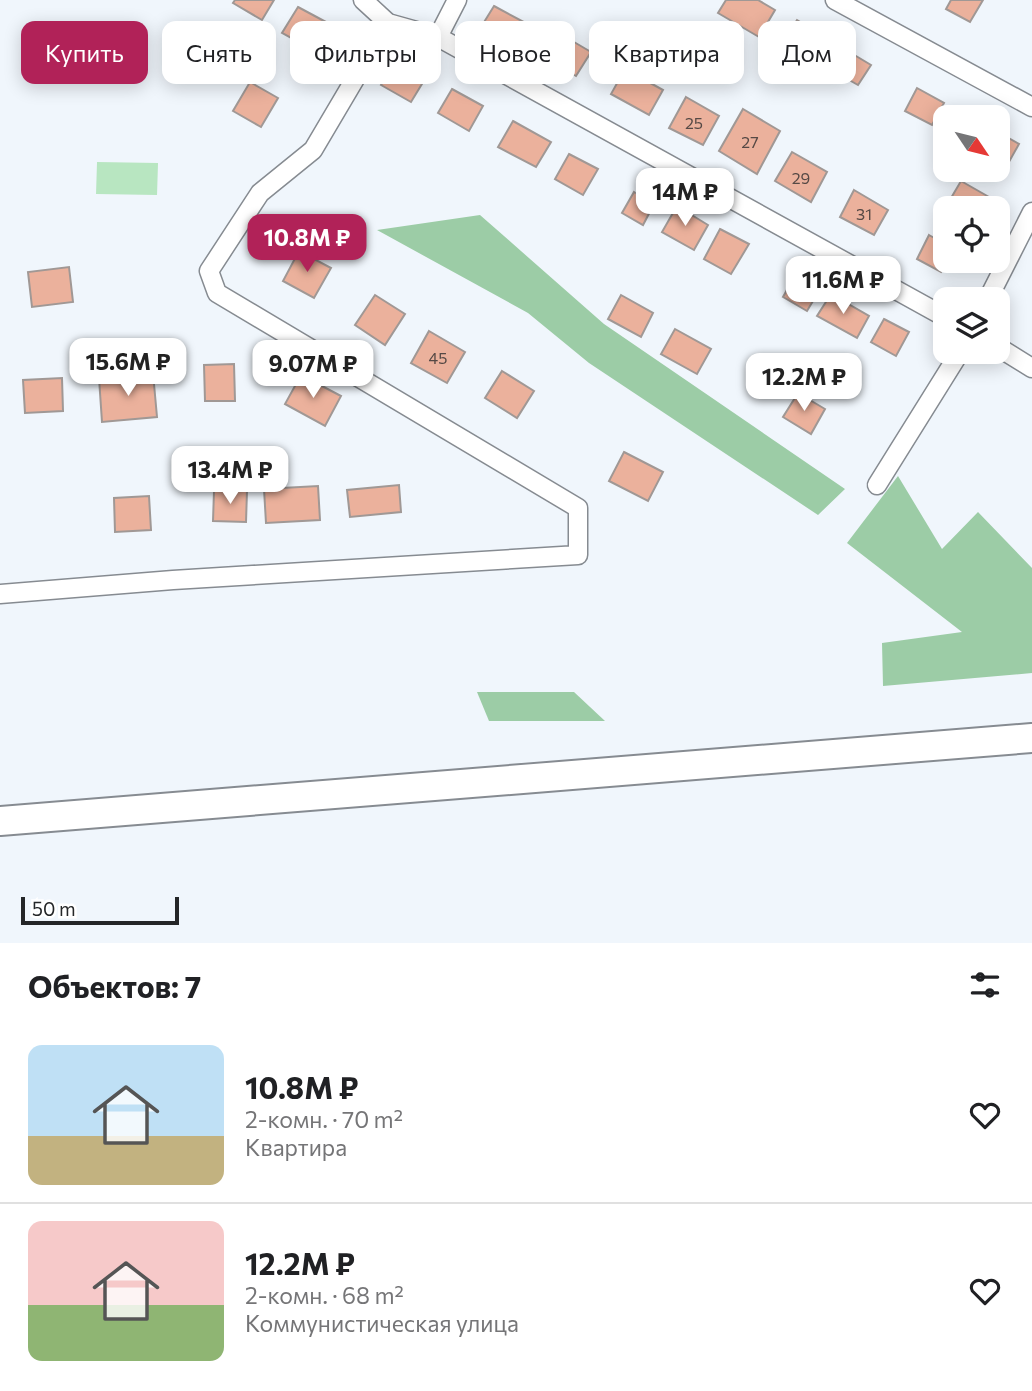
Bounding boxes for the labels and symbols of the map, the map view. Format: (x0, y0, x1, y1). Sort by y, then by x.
north arrow (933, 105, 1010, 182)
house number: 25 (685, 113, 703, 132)
house number: 27 (741, 132, 759, 151)
pin: 14M ₽ (636, 168, 734, 228)
house number: 29 (792, 168, 810, 187)
house number: 31 (856, 204, 872, 223)
pin: 10.8M ₽ (242, 215, 372, 274)
pin: 11.6M ₽ (778, 256, 908, 316)
pin: 15.6M ₽ (63, 338, 193, 398)
pin: 9.07M ₽ (248, 340, 378, 400)
house number: 45 (429, 348, 447, 367)
pin: 12.2M ₽ (739, 354, 869, 413)
pin: 13.4M ₽ (165, 447, 295, 506)
scale bar (21, 894, 178, 926)

